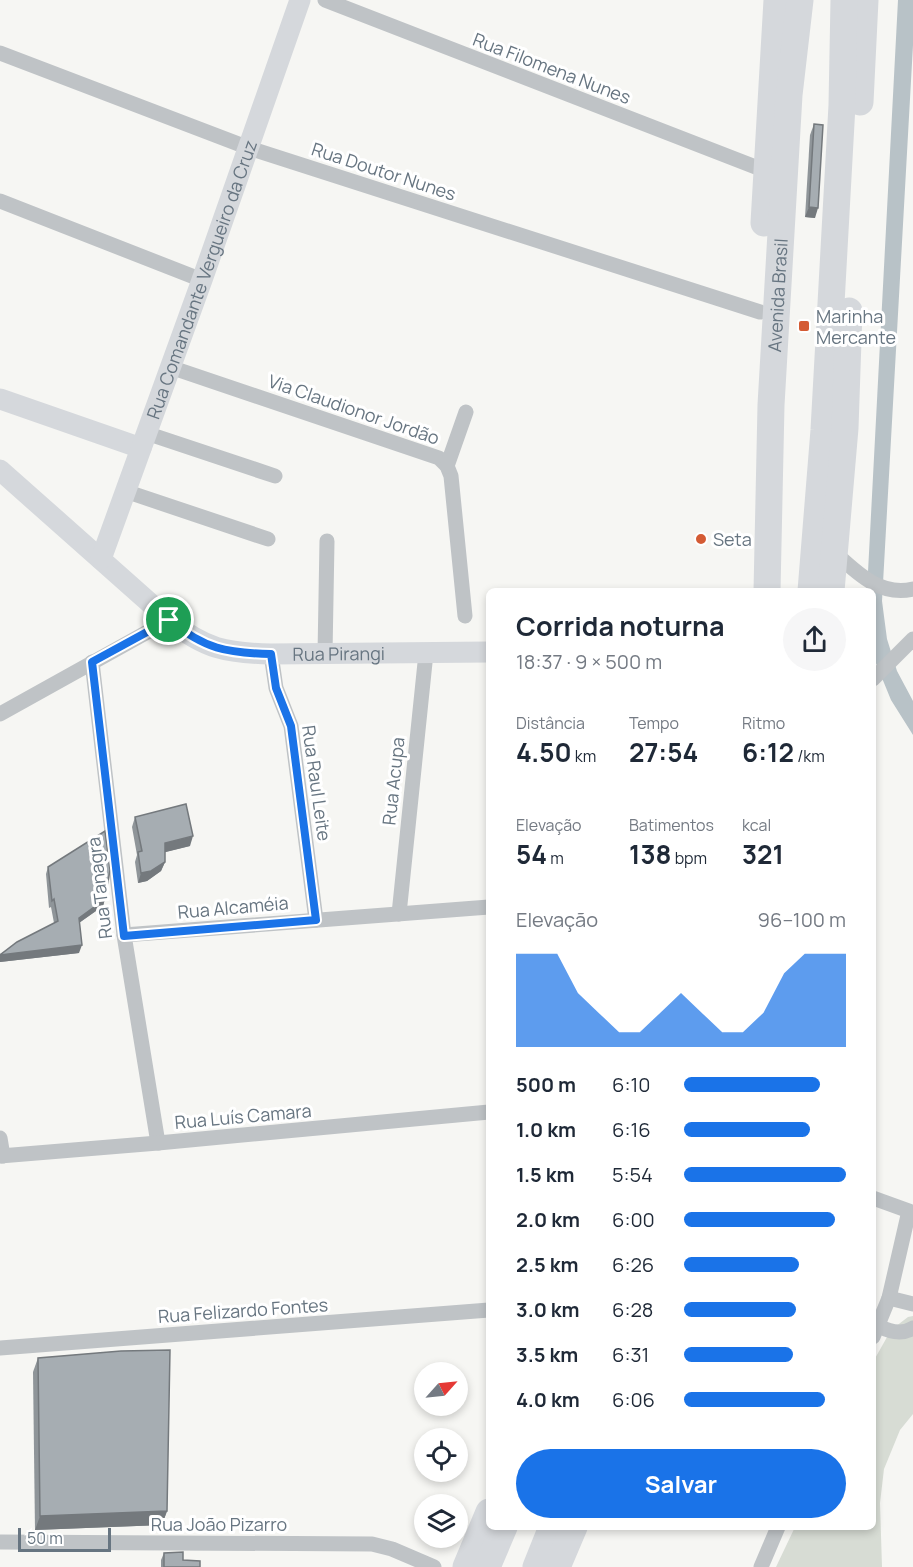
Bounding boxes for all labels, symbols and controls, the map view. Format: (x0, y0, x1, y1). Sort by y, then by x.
street label: Rua Filomena Nunes (470, 27, 634, 109)
street label: Rua Doutor Nunes (309, 136, 459, 206)
street label: Rua Comandante Vergueiro da Cruz (141, 137, 262, 422)
street label: Avenida Brasil (762, 238, 793, 353)
place label: Marinha Mercante (816, 304, 896, 349)
marker: Marinha Mercante (797, 319, 811, 333)
street label: Via Claudionor Jordão (265, 368, 443, 450)
place label: Seta (713, 527, 752, 551)
marker: Seta (694, 532, 708, 546)
pin (143, 594, 194, 645)
icon: arrive (152, 603, 185, 636)
text: Corrida noturna (516, 607, 725, 644)
button: share (783, 608, 846, 671)
street label: Rua Pirangi (292, 641, 385, 666)
text: 18:37 · 9 × 500 m (516, 648, 662, 675)
text: Distância (516, 712, 585, 734)
text: Tempo (629, 712, 679, 734)
text: Ritmo (742, 712, 785, 734)
street label: Rua Raul Leite (297, 724, 337, 842)
text: 4.50 (516, 734, 572, 770)
text: 27:54 (629, 734, 698, 770)
text: 6:12 (742, 734, 794, 770)
street label: Rua Acupa (376, 736, 410, 826)
text: km (572, 745, 596, 767)
text: /km (794, 745, 825, 767)
text: Elevação (516, 814, 582, 836)
text: Batimentos (629, 814, 714, 836)
text: kcal (742, 814, 771, 836)
street label: Rua Tanagra (81, 836, 117, 940)
text: 54 (516, 836, 547, 872)
text: 138 (629, 836, 671, 872)
text: 321 (742, 836, 784, 872)
text: m (547, 847, 564, 869)
text: bpm (671, 847, 707, 869)
street label: Rua Alcaméia (177, 890, 289, 924)
text: Elevação (516, 906, 598, 933)
text: 96–100 m (758, 906, 846, 933)
text: 500 m (516, 1071, 576, 1098)
text: 6:10 (612, 1071, 650, 1098)
street label: Rua Luís Camara (174, 1098, 312, 1134)
text: 1.0 km (516, 1116, 576, 1143)
text: 6:16 (612, 1116, 651, 1143)
text: 1.5 km (516, 1161, 575, 1188)
text: 5:54 (612, 1161, 653, 1188)
text: 2.0 km (516, 1206, 580, 1233)
text: 6:00 (612, 1206, 655, 1233)
text: 2.5 km (516, 1251, 578, 1278)
text: 6:26 (612, 1251, 654, 1278)
street label: Rua Felizardo Fontes (157, 1292, 329, 1328)
text: 3.0 km (516, 1296, 580, 1323)
text: 6:28 (612, 1296, 653, 1323)
text: 3.5 km (516, 1341, 578, 1368)
text: 6:31 (612, 1341, 649, 1368)
north arrow (414, 1362, 468, 1416)
map controls (414, 1362, 468, 1548)
text: 4.0 km (516, 1386, 580, 1413)
text: 6:06 (612, 1386, 655, 1413)
button: locate (414, 1428, 468, 1482)
button: Salvar (516, 1449, 846, 1518)
button: layers (414, 1494, 468, 1548)
street label: Rua João Pizarro (151, 1512, 287, 1536)
scale bar (18, 1525, 111, 1552)
text: 50 m (27, 1527, 63, 1549)

